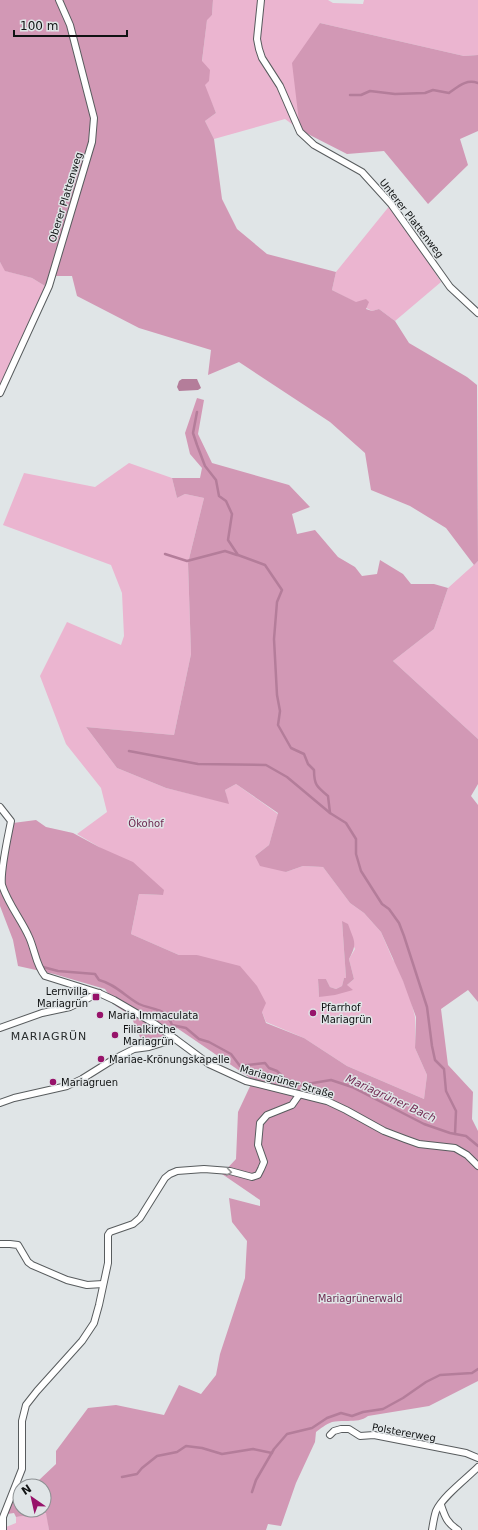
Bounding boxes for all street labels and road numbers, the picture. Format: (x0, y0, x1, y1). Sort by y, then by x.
street label: Oberer Plattenweg (47, 151, 84, 244)
street label: Unterer Plattenweg (377, 177, 446, 260)
street label: Mariagrüner Straße (239, 1063, 335, 1100)
street label: Polstererweg (371, 1421, 437, 1444)

